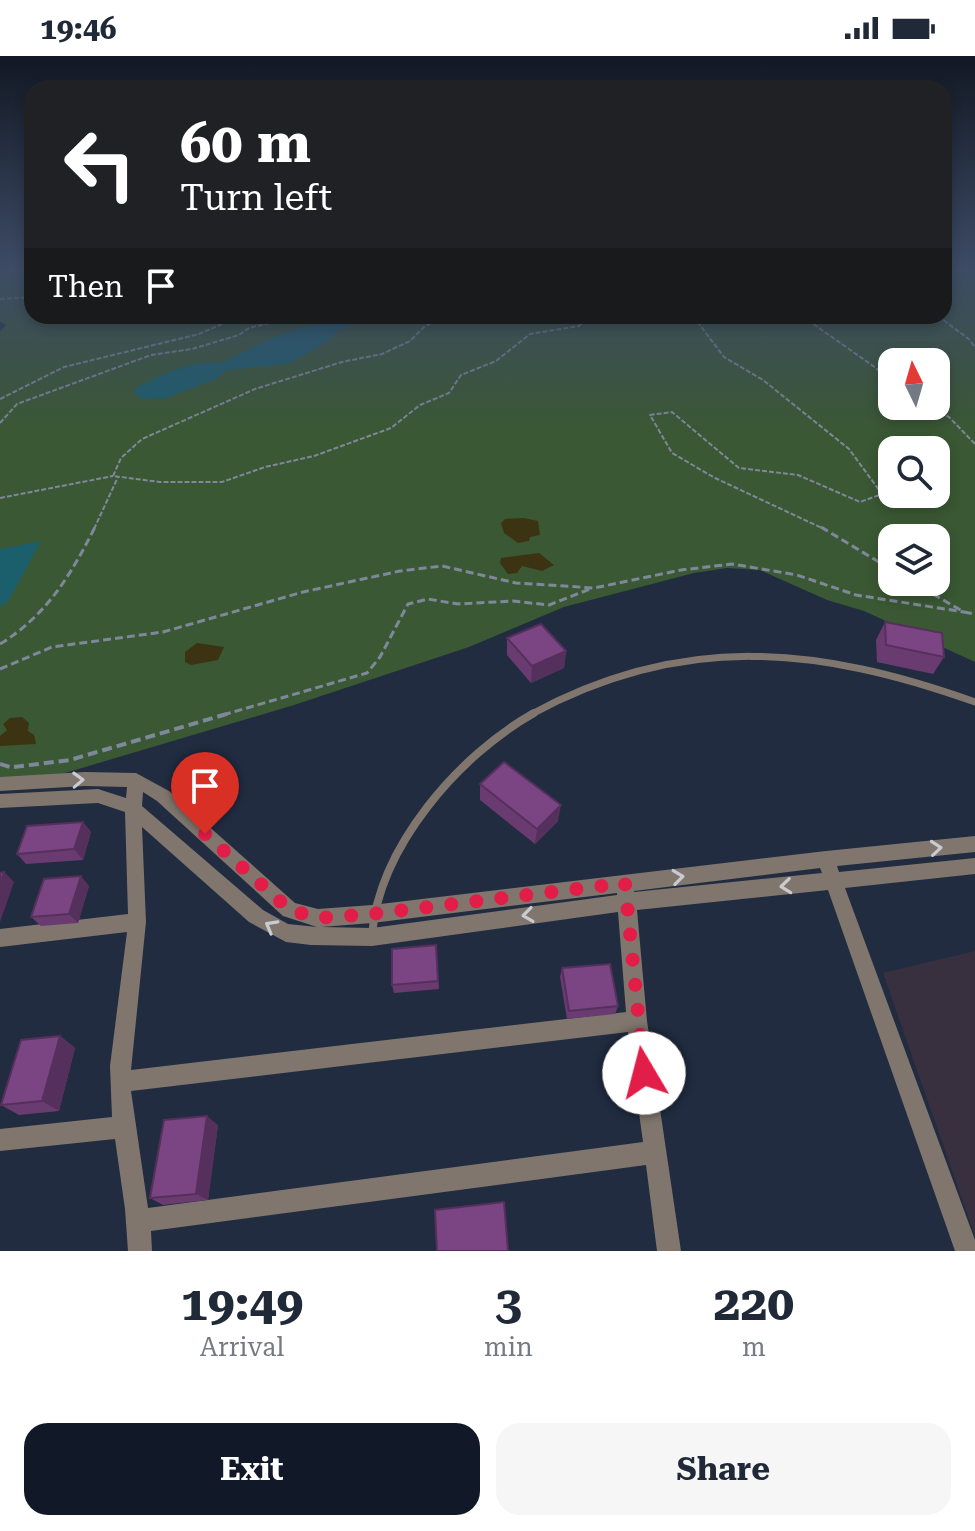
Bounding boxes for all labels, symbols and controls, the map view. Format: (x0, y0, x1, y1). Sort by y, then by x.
text: 19:46 (40, 11, 117, 46)
text: 60 m (180, 110, 311, 176)
icon: left (48, 112, 152, 216)
text: Turn left (180, 177, 332, 219)
icon: arrive (139, 264, 183, 308)
text: Then (48, 269, 123, 304)
north arrow (878, 348, 950, 420)
map controls (878, 348, 950, 596)
button: search (878, 436, 950, 508)
button: layers (878, 524, 950, 596)
pin (171, 752, 239, 834)
icon: arrive (183, 764, 227, 808)
one-way arrow (72, 771, 85, 788)
one-way arrow (930, 840, 943, 857)
one-way arrow (672, 868, 685, 885)
one-way arrow (779, 877, 792, 894)
one-way arrow (521, 907, 534, 924)
one-way arrow (265, 920, 280, 935)
position arrow (602, 1031, 686, 1115)
text: 19:49 (181, 1276, 303, 1332)
text: 3 (495, 1276, 522, 1332)
text: 220 (714, 1276, 794, 1332)
text: Arrival (200, 1332, 284, 1362)
text: min (484, 1332, 533, 1362)
text: m (742, 1332, 766, 1362)
button: Exit (24, 1423, 480, 1515)
button: Share (496, 1423, 951, 1515)

